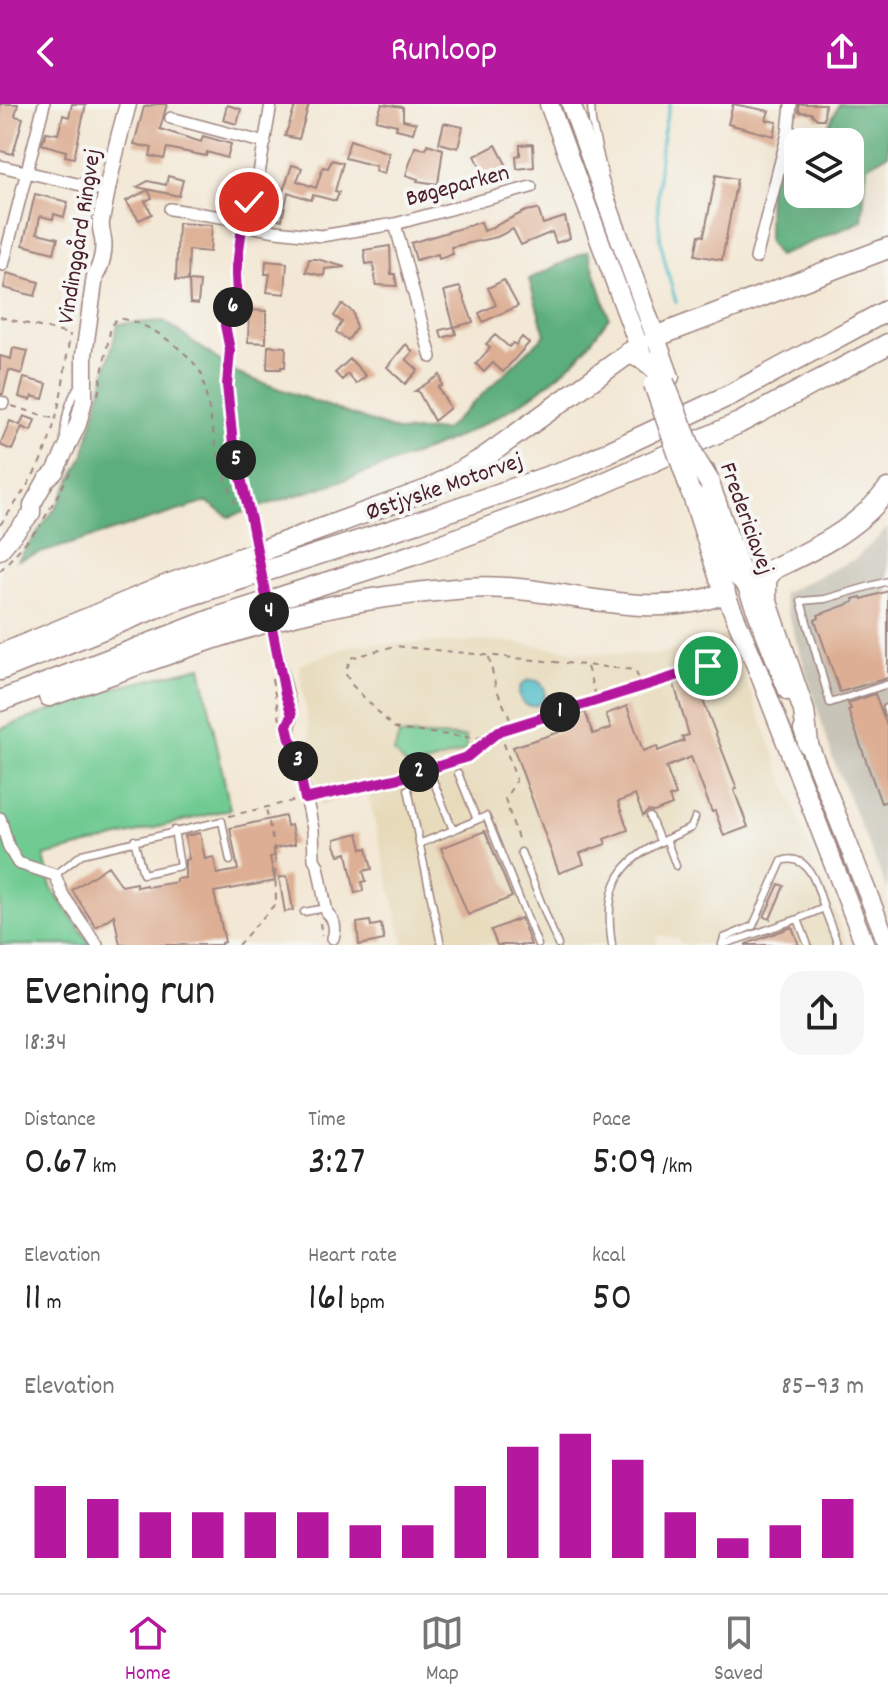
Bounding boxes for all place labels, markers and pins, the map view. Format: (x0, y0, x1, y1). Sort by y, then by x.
pin (215, 168, 283, 236)
pin: 6 (213, 287, 253, 327)
pin: 5 (216, 440, 256, 480)
pin: 4 (249, 592, 289, 632)
pin (674, 632, 742, 700)
pin: 1 (540, 692, 580, 732)
pin: 3 (278, 741, 318, 781)
pin: 2 (399, 752, 439, 792)

